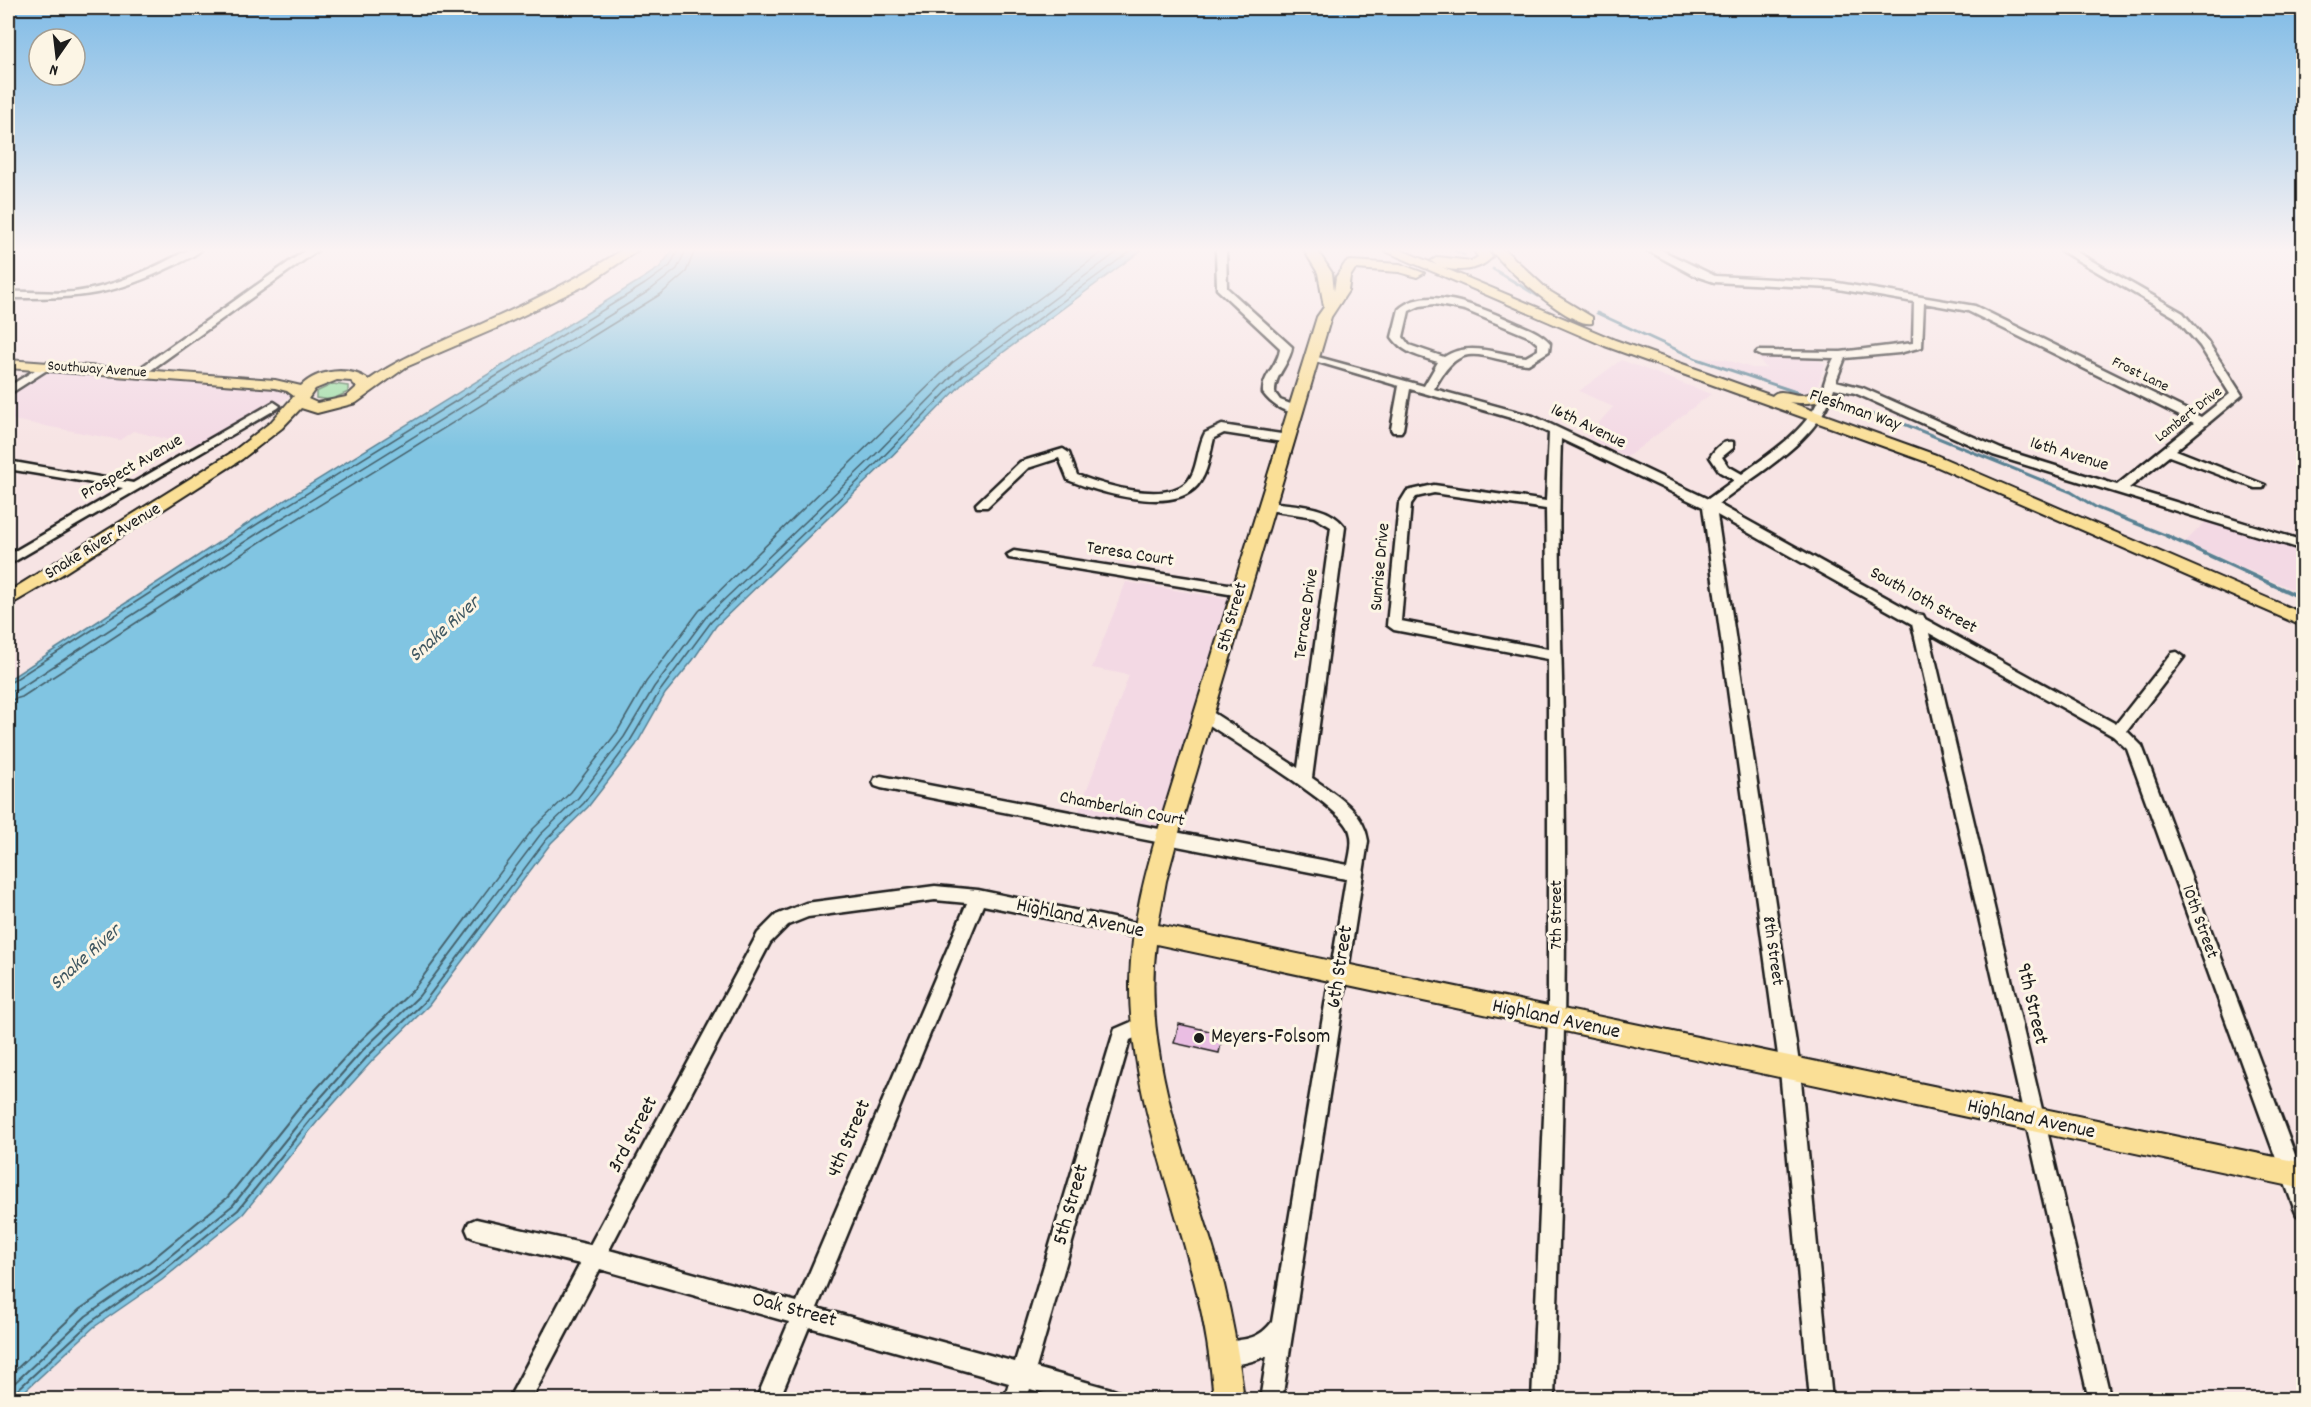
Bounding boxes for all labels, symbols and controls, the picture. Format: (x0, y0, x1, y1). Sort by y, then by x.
north arrow (27, 27, 87, 87)
text: N (47, 57, 61, 81)
street label: Frost Lane (2108, 352, 2173, 398)
street label: Southway Avenue (47, 356, 148, 384)
street label: Lambert Drive (2151, 381, 2228, 448)
street label: Fleshman Way (1806, 384, 1905, 439)
street label: 16th Avenue (1546, 398, 1630, 456)
street label: Prospect Avenue (76, 429, 188, 507)
street label: 16th Avenue (2027, 431, 2111, 479)
street label: Snake River Avenue (40, 497, 166, 587)
street label: Sunrise Drive (1365, 522, 1397, 612)
street label: Teresa Court (1085, 536, 1176, 574)
street label: South 10th Street (1865, 561, 1982, 641)
street label: Terrace Drive (1288, 567, 1326, 661)
street label: 5th Street (1211, 579, 1255, 655)
water label: Snake River (403, 589, 489, 670)
street label: Chamberlain Court (1057, 786, 1187, 834)
street label: 7th Street (1545, 880, 1570, 950)
street label: 10th Street (2174, 882, 2224, 963)
street label: Highland Avenue (1013, 891, 1147, 947)
street label: 8th Street (1755, 915, 1789, 988)
water label: Snake River (44, 917, 130, 998)
street label: 6th Street (1320, 923, 1362, 1011)
street label: 9th Street (2007, 960, 2055, 1048)
street label: Highland Avenue (1489, 992, 1623, 1048)
place label: Meyers-Folsom (1211, 1023, 1330, 1053)
marker: Meyers-Folsom (1192, 1031, 1206, 1045)
street label: 3rd Street (601, 1091, 667, 1179)
street label: Highland Avenue (1964, 1092, 2098, 1148)
street label: 4th Street (820, 1095, 880, 1183)
street label: 5th Street (1046, 1161, 1098, 1249)
street label: Oak Street (748, 1285, 840, 1337)

